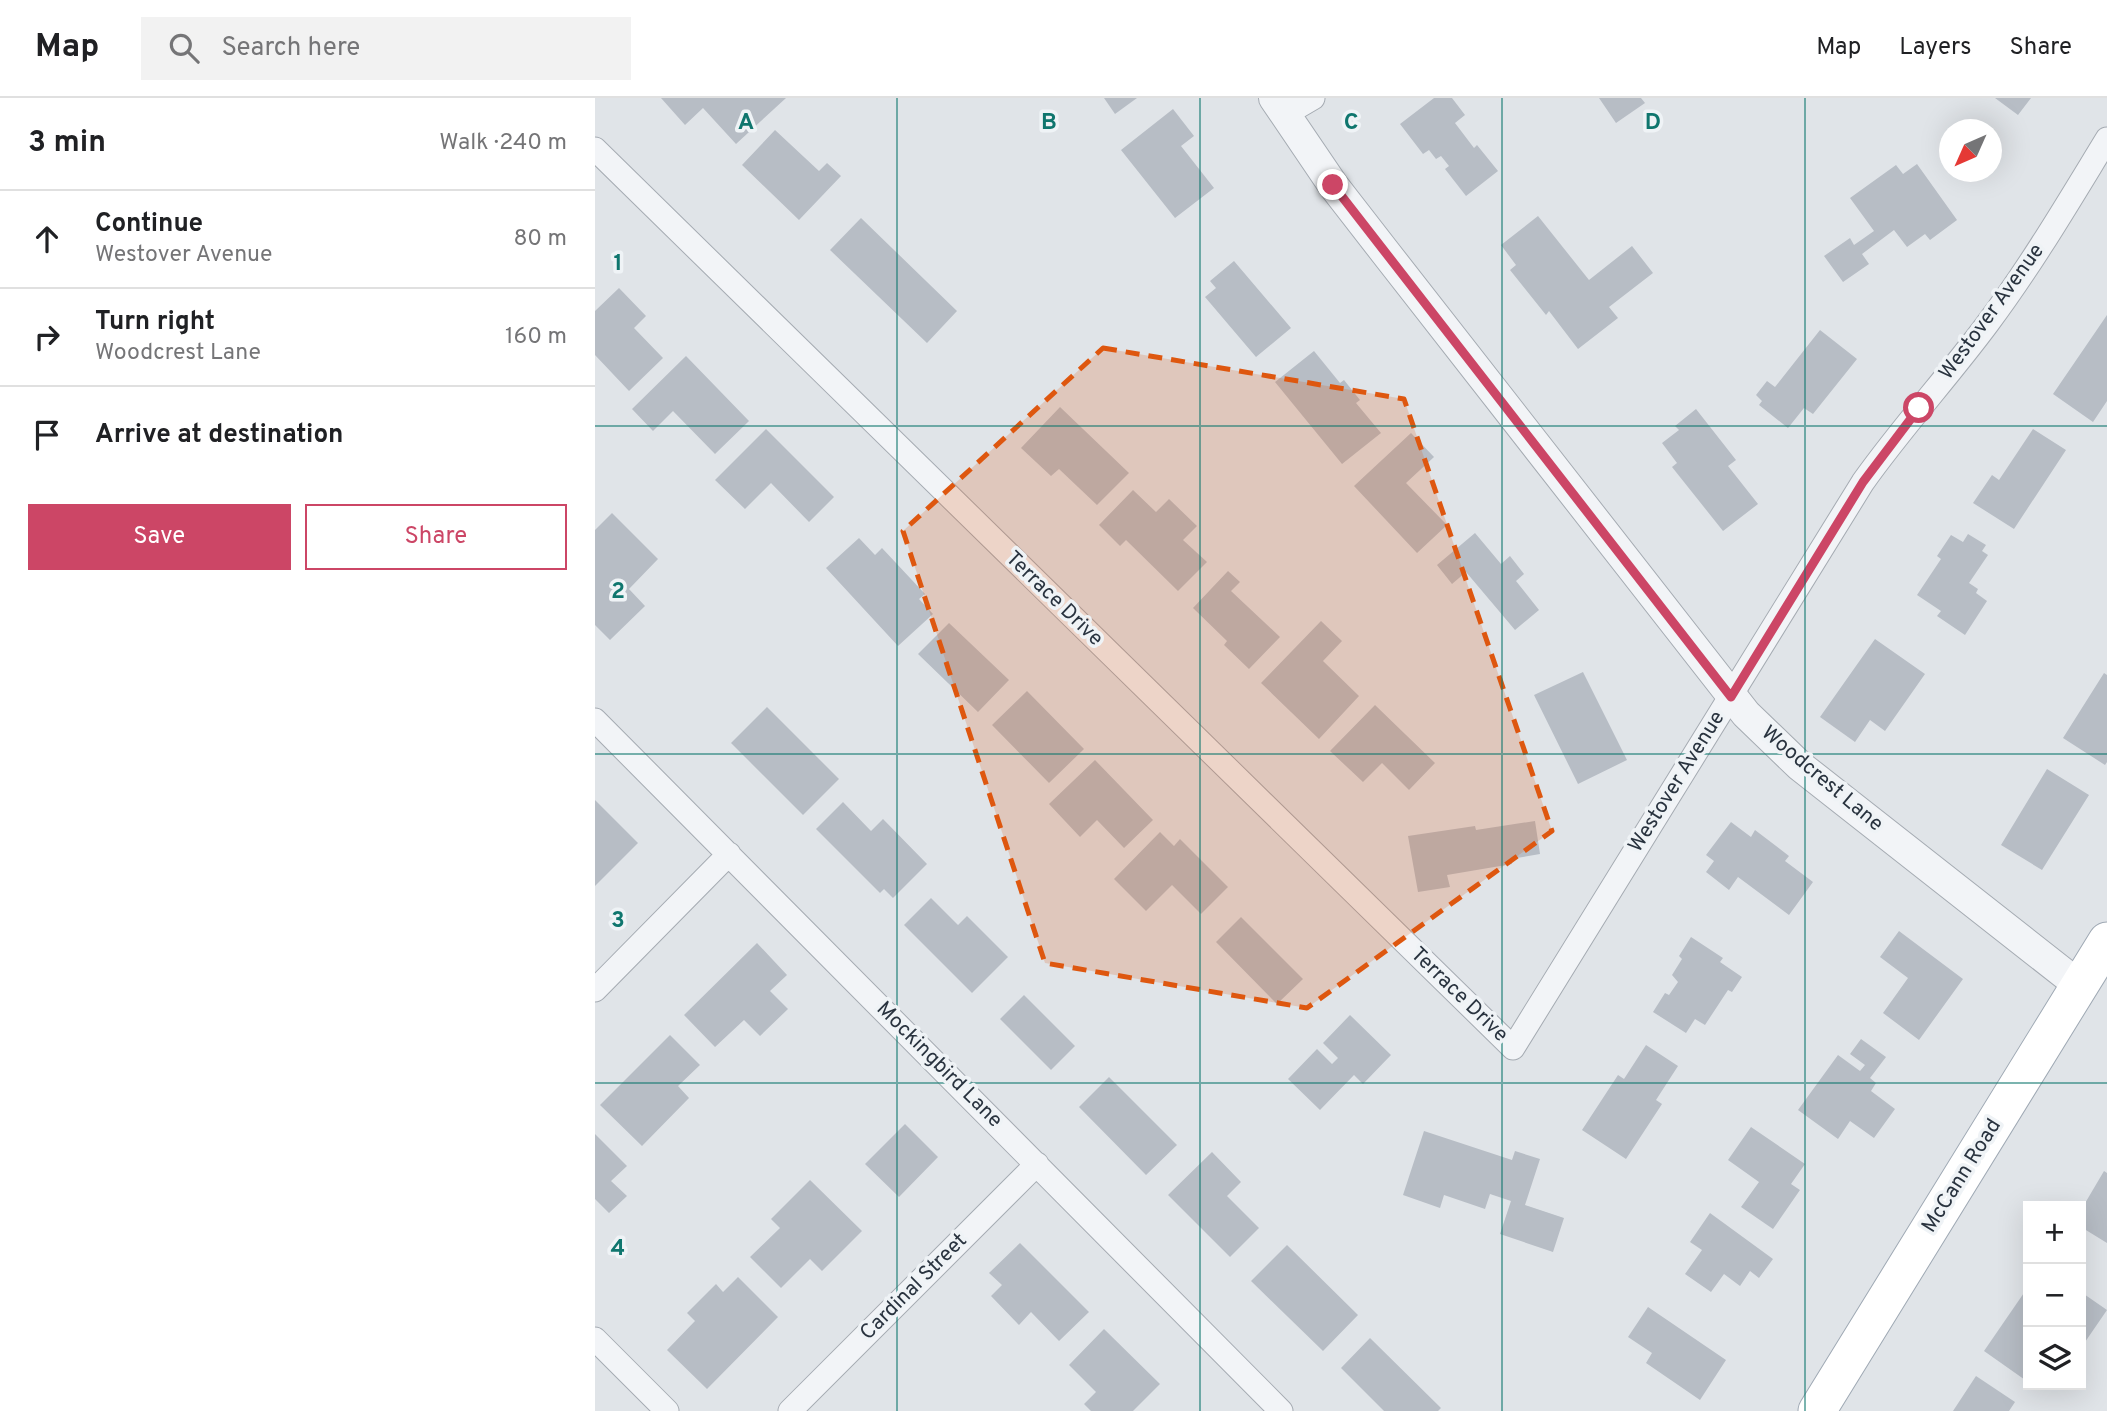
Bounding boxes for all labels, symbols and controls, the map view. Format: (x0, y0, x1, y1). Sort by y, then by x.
search box (141, 17, 631, 80)
text: Map (35, 27, 99, 69)
icon: search (165, 29, 203, 67)
text: Search here (221, 32, 360, 65)
text: Map (1816, 33, 1861, 63)
text: Layers (1899, 33, 1971, 63)
text: Share (2009, 33, 2072, 63)
text: A (738, 109, 754, 138)
text: B (1041, 109, 1057, 138)
text: C (1344, 109, 1358, 138)
text: D (1645, 109, 1661, 138)
north arrow (1939, 119, 2002, 182)
text: 3 min (28, 125, 106, 162)
text: Walk · 240 m (439, 129, 567, 158)
route end (1317, 169, 1348, 200)
text: Continue (95, 208, 203, 241)
icon: ahead (28, 220, 66, 258)
text: 80 m (514, 225, 567, 254)
street label: Westover Avenue (1933, 239, 2051, 385)
text: Westover Avenue (95, 241, 272, 270)
text: 1 (613, 250, 623, 279)
text: Turn right (95, 306, 215, 339)
icon: right (28, 318, 66, 356)
text: 160 m (505, 323, 567, 352)
text: Woodcrest Lane (95, 339, 261, 368)
route start (1903, 392, 1934, 423)
icon: arrive (28, 416, 66, 454)
text: Arrive at destination (95, 419, 343, 452)
button: Save (28, 504, 291, 570)
button: Share (305, 504, 567, 570)
street label: Terrace Drive (999, 546, 1109, 652)
text: 2 (611, 578, 625, 607)
street label: Westover Avenue (1623, 706, 1731, 858)
street label: Woodcrest Lane (1755, 720, 1889, 838)
text: 3 (611, 907, 625, 936)
street label: Terrace Drive (1404, 942, 1514, 1048)
street label: Mockingbird Lane (870, 996, 1008, 1134)
street label: McCann Road (1916, 1114, 2008, 1238)
map controls (2023, 1201, 2086, 1390)
button: + (2023, 1201, 2086, 1264)
street label: Cardinal Street (855, 1228, 973, 1346)
text: 4 (611, 1235, 625, 1264)
button: − (2023, 1264, 2086, 1327)
button: layers (2023, 1327, 2086, 1390)

